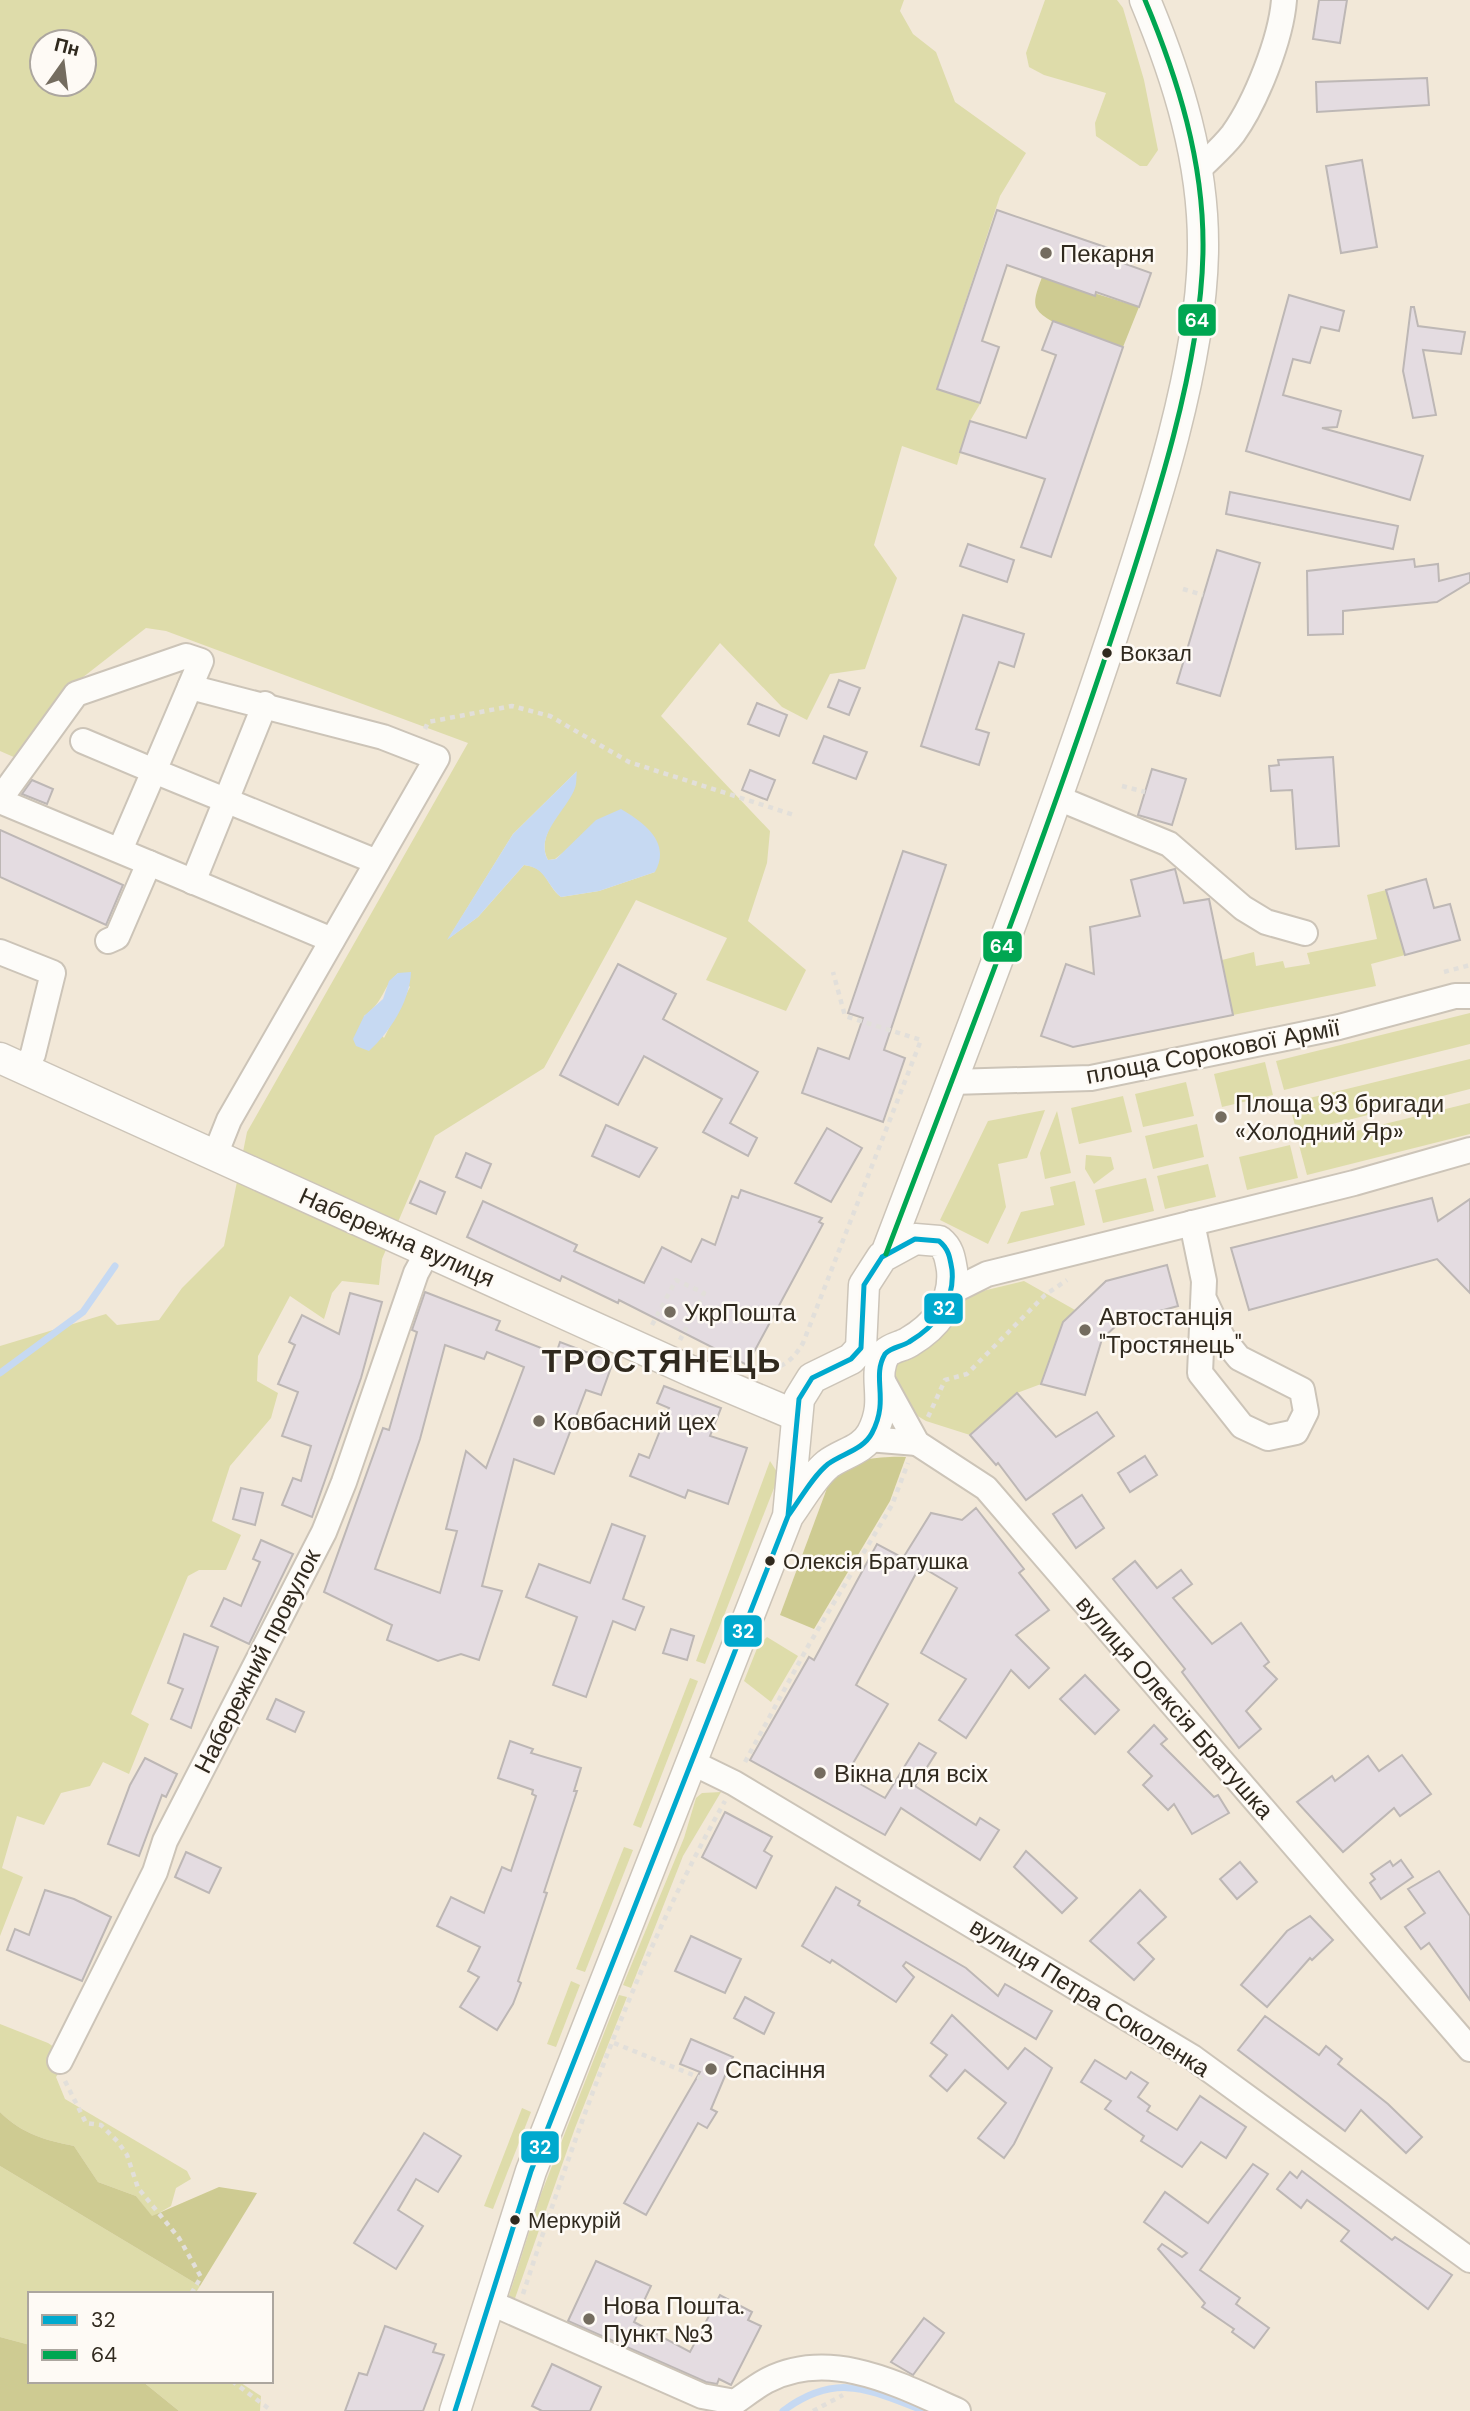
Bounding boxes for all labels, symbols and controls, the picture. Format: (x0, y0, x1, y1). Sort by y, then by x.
north arrow (28, 28, 98, 98)
text: Пн (52, 32, 82, 62)
place label: Пекарня (1060, 238, 1155, 269)
marker: Пекарня (1038, 245, 1054, 261)
line badge: 64 (1177, 303, 1217, 337)
text: 64 (1185, 308, 1209, 333)
place label: Вокзал (1120, 639, 1192, 668)
marker: Вокзал (1100, 646, 1114, 660)
line badge: 64 (982, 930, 1023, 963)
text: 64 (990, 934, 1014, 959)
street label: площа Сорокової Армії (1083, 1011, 1343, 1091)
place label: Площа 93 бригади «Холодний Яр» (1235, 1088, 1444, 1147)
marker: Площа 93 бригади «Холодний Яр» (1213, 1109, 1229, 1125)
street label: Набережна вулиця (294, 1180, 500, 1294)
line badge: 32 (923, 1292, 964, 1325)
text: 32 (933, 1296, 955, 1321)
place label: УкрПошта (684, 1297, 797, 1328)
place label: Автостанція "Тростянець" (1099, 1301, 1242, 1360)
marker: УкрПошта (662, 1304, 678, 1320)
marker: Автостанція "Тростянець" (1077, 1322, 1093, 1338)
district label: ТРОСТЯНЕЦЬ (542, 1340, 782, 1382)
place label: Ковбасний цех (553, 1406, 716, 1437)
marker: Ковбасний цех (531, 1413, 547, 1429)
street label: Набережний провулок (187, 1543, 327, 1779)
place label: Олексія Братушка (783, 1547, 969, 1576)
marker: Олексія Братушка (763, 1554, 777, 1568)
street label: вулиця Олексія Братушка (1069, 1589, 1281, 1826)
line badge: 32 (723, 1614, 763, 1648)
text: 32 (732, 1619, 754, 1644)
place label: Вікна для всіх (834, 1758, 988, 1789)
marker: Вікна для всіх (812, 1765, 828, 1781)
street label: вулиця Петра Соколенка (964, 1910, 1216, 2084)
place label: Спасіння (725, 2054, 826, 2085)
marker: Спасіння (703, 2061, 719, 2077)
line badge: 32 (520, 2130, 560, 2164)
text: 32 (529, 2135, 551, 2160)
place label: Меркурій (528, 2206, 621, 2235)
marker: Меркурій (508, 2213, 522, 2227)
place label: Нова Пошта. Пункт №3 (603, 2290, 745, 2349)
legend (28, 2292, 273, 2383)
text: 32 (91, 2306, 116, 2334)
marker: Нова Пошта. Пункт №3 (581, 2311, 597, 2327)
text: 64 (91, 2341, 117, 2369)

